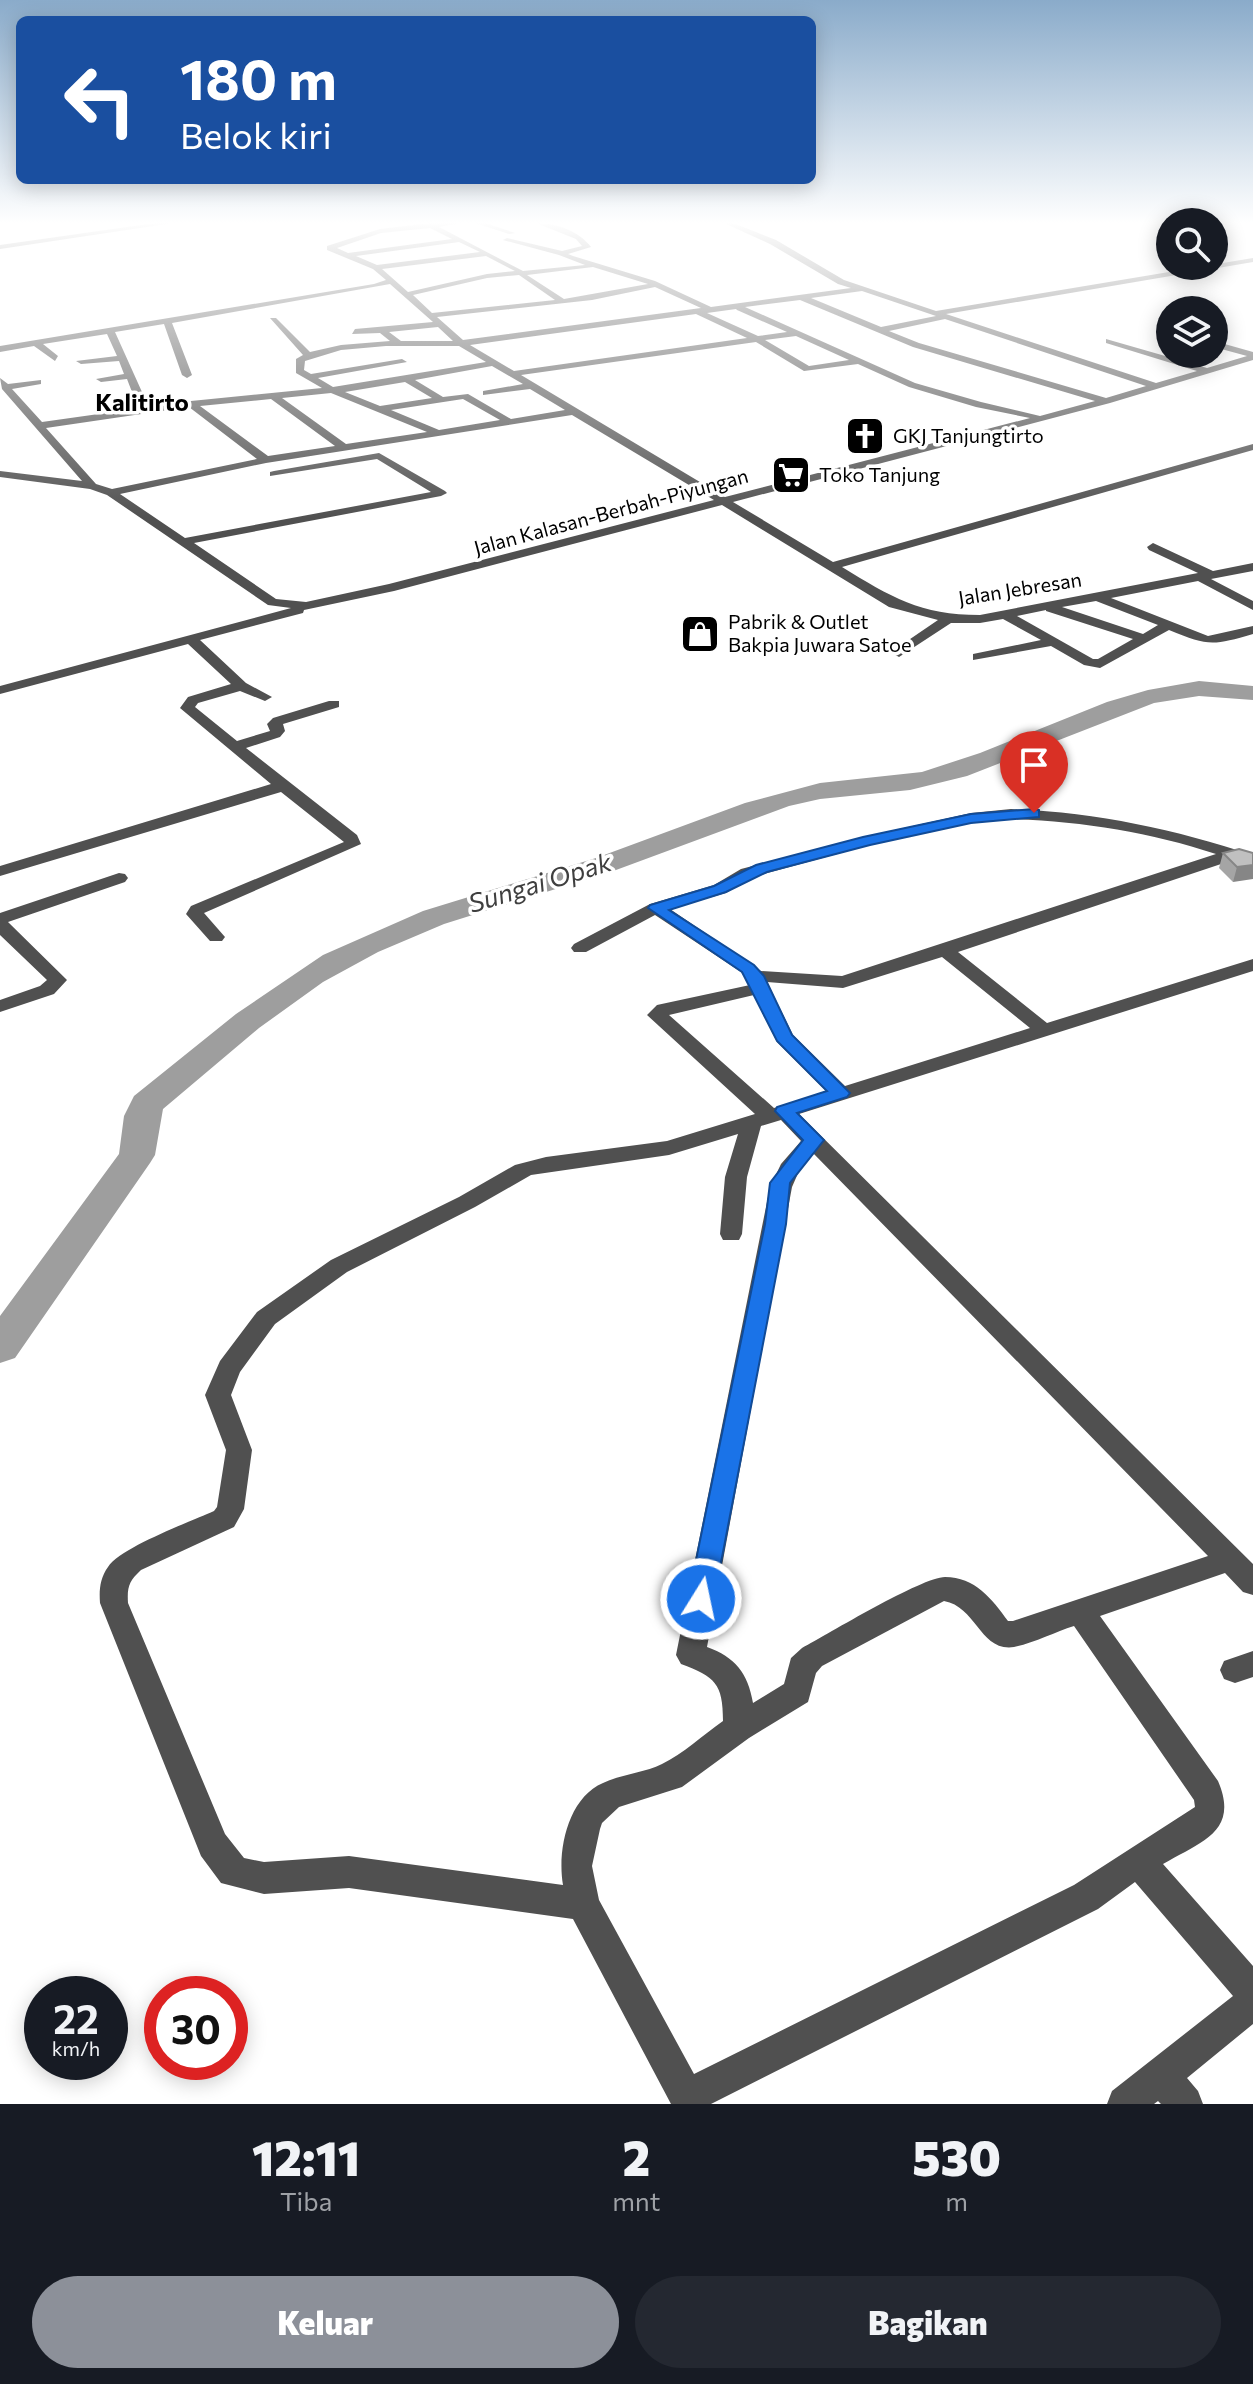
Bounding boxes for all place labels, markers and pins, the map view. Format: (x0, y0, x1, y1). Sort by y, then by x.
church icon: GKJ Tanjungtirto (844, 415, 886, 457)
place label: GKJ Tanjungtirto (893, 423, 1044, 447)
supermarket icon: Toko Tanjung (770, 454, 812, 496)
place label: Toko Tanjung (819, 462, 940, 486)
place label: Pabrik & Outlet Bakpia Juwara Satoe (728, 609, 912, 656)
shop icon: Pabrik & Outlet Bakpia Juwara Satoe (679, 613, 721, 655)
pin (1000, 731, 1068, 813)

